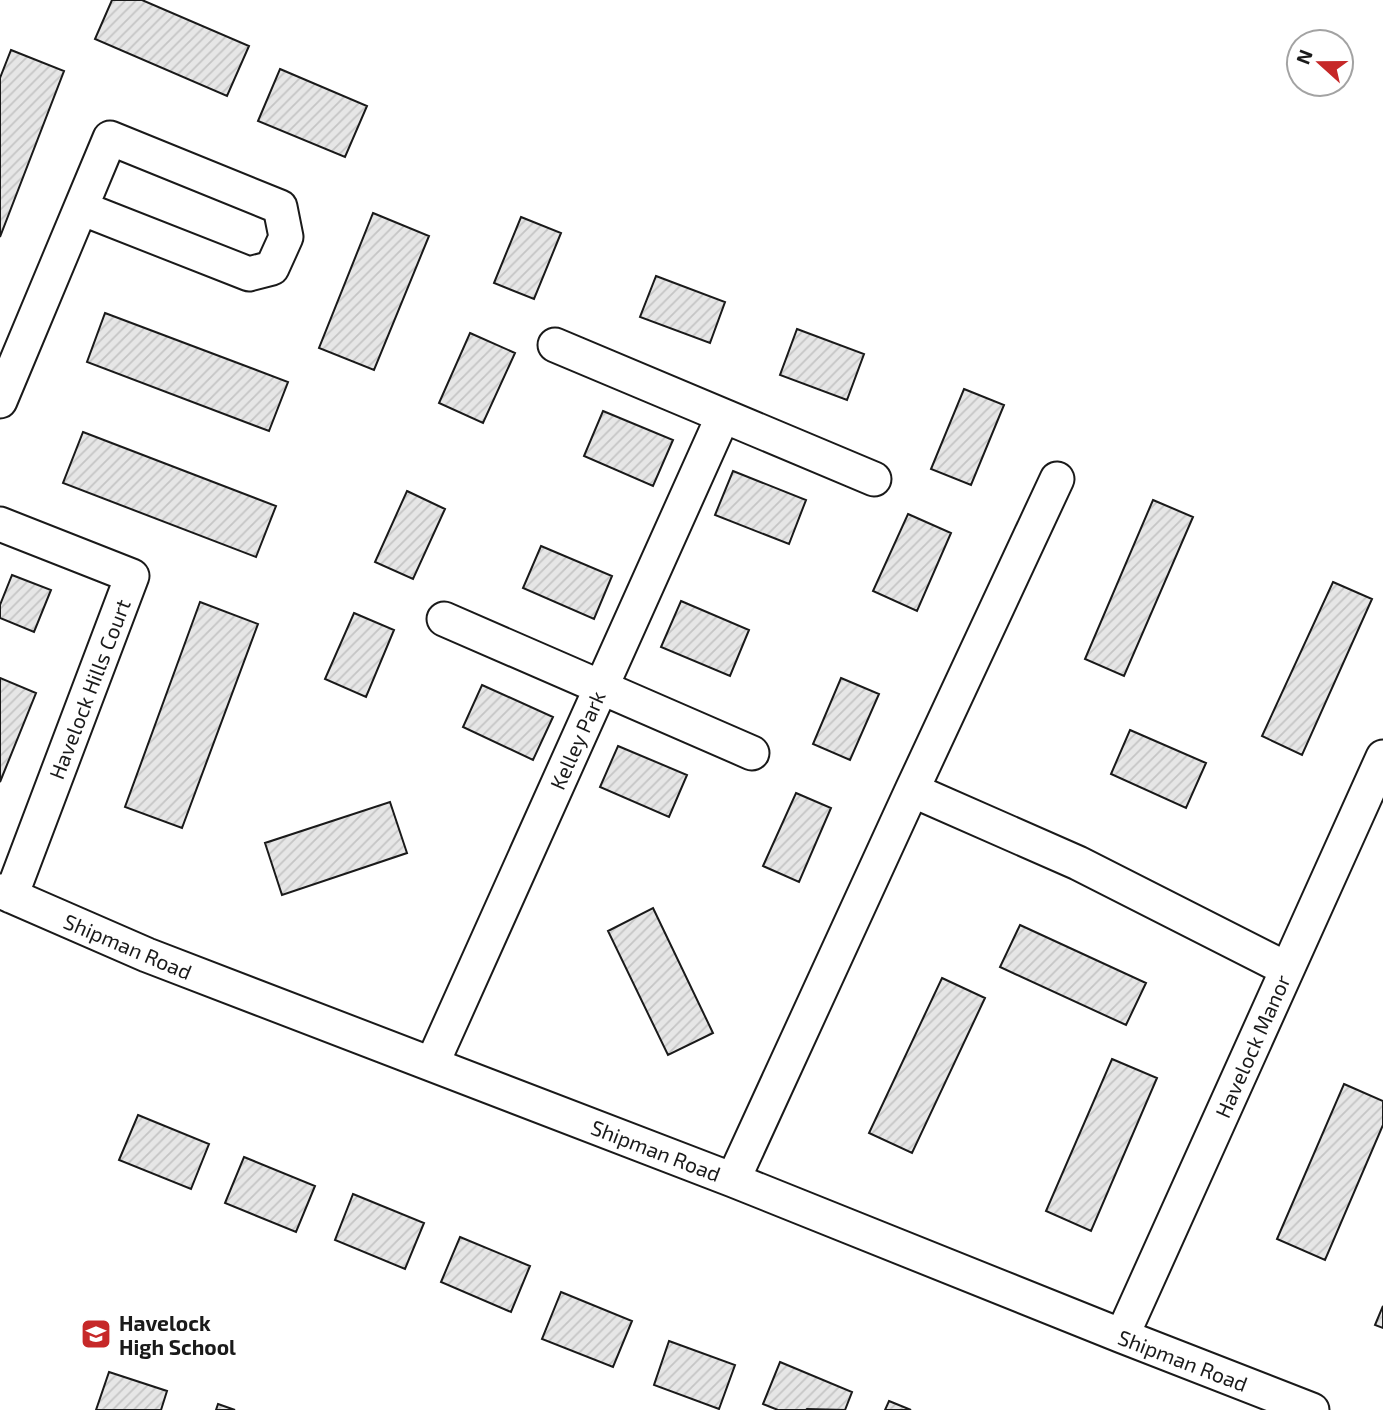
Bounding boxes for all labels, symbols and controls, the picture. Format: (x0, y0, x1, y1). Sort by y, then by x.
north arrow (1285, 28, 1355, 98)
text: N (1290, 46, 1317, 67)
street label: Havelock Hills Court (43, 595, 135, 783)
street label: Kelley Park (544, 687, 610, 793)
street label: Shipman Road (60, 908, 196, 984)
street label: Havelock Manor (1209, 970, 1295, 1121)
street label: Shipman Road (588, 1114, 724, 1186)
place label: Havelock High School (119, 1310, 236, 1359)
school or university icon: Havelock High School (79, 1317, 113, 1351)
street label: Shipman Road (1115, 1324, 1251, 1396)

